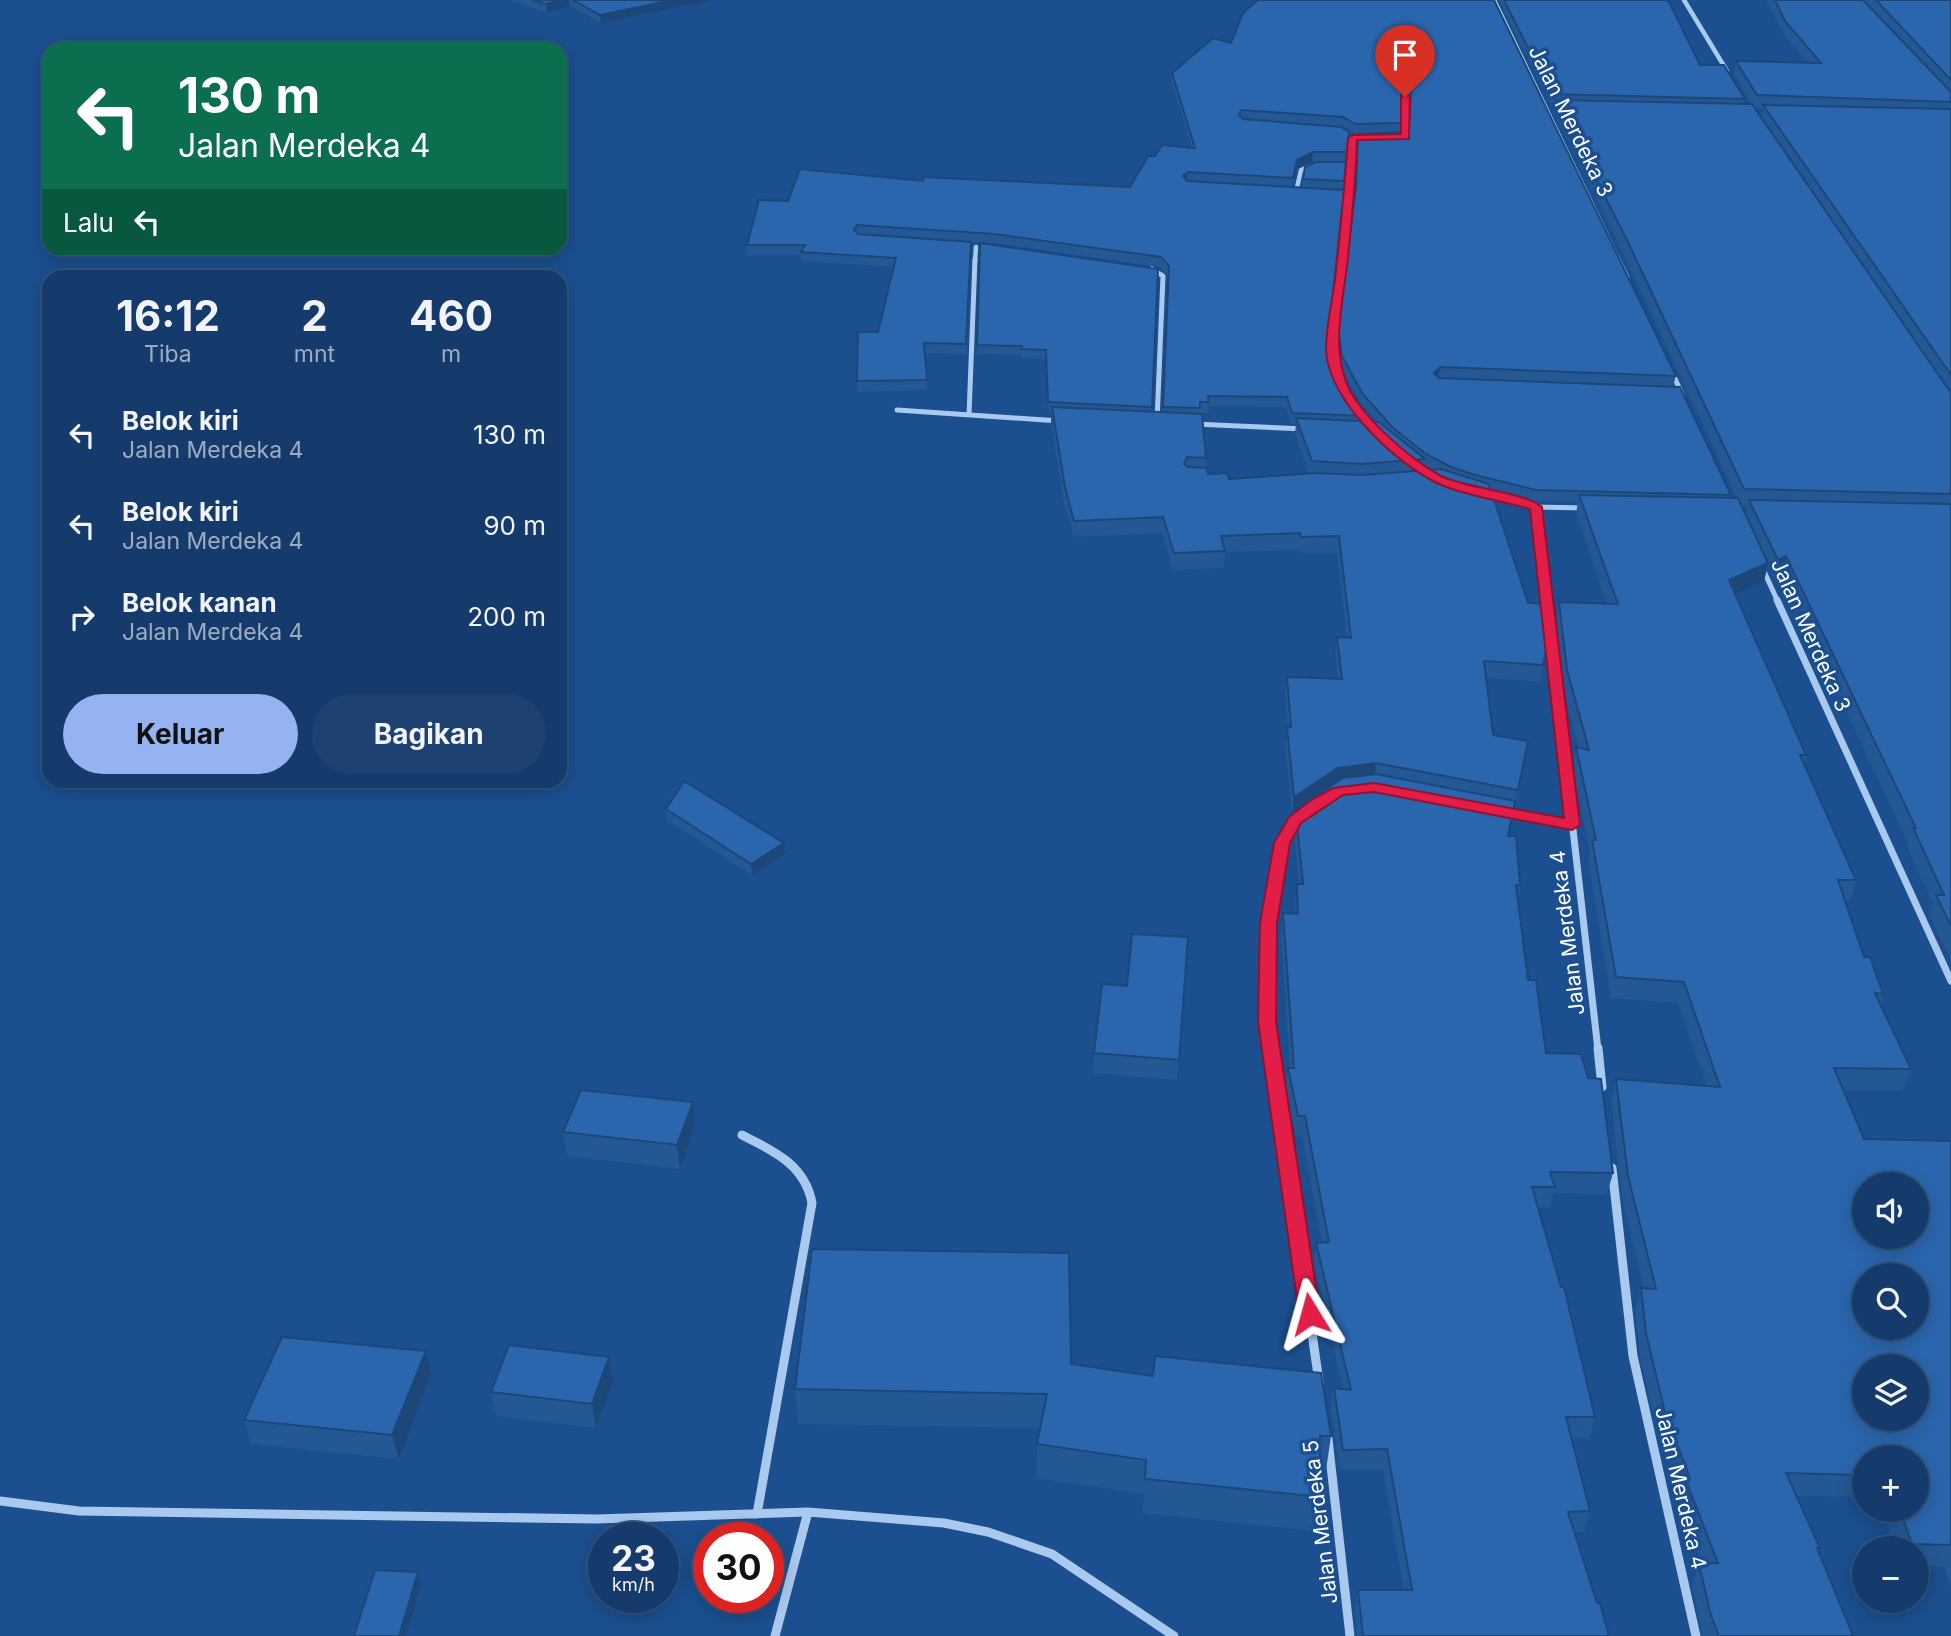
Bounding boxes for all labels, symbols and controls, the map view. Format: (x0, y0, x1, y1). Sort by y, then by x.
pin (1375, 25, 1435, 97)
icon: arrive (1386, 36, 1424, 74)
street label: Jalan Merdeka 3 (1524, 41, 1618, 201)
text: 130 m (178, 66, 320, 125)
icon: left (63, 70, 154, 161)
text: Jalan Merdeka 4 (178, 126, 430, 165)
icon: left (128, 203, 166, 241)
text: Lalu (63, 207, 114, 238)
text: 16:12 (116, 290, 220, 341)
text: 2 (301, 290, 328, 341)
text: 460 (409, 290, 493, 341)
text: Tiba (144, 340, 192, 368)
text: mnt (294, 340, 335, 368)
text: m (441, 340, 461, 368)
text: Belok kiri (122, 405, 239, 436)
icon: left (63, 416, 101, 454)
text: 130 m (473, 419, 546, 450)
text: Jalan Merdeka 4 (122, 436, 303, 464)
text: Belok kiri (122, 496, 239, 527)
icon: left (63, 507, 101, 545)
text: 90 m (483, 510, 546, 541)
text: Jalan Merdeka 4 (122, 527, 303, 555)
street label: Jalan Merdeka 3 (1766, 555, 1856, 715)
text: Belok kanan (122, 587, 277, 618)
icon: right (63, 598, 101, 636)
text: 200 m (467, 601, 546, 632)
text: Jalan Merdeka 4 (122, 618, 303, 646)
button: Keluar (63, 694, 298, 774)
button: Bagikan (312, 694, 546, 774)
street label: Jalan Merdeka 4 (1544, 849, 1590, 1017)
map controls (1852, 1172, 1929, 1613)
button: sound (1852, 1172, 1929, 1249)
button: search (1852, 1263, 1929, 1340)
position arrow (1273, 1277, 1347, 1351)
button: layers (1852, 1354, 1929, 1431)
street label: Jalan Merdeka 4 (1650, 1404, 1712, 1572)
street label: Jalan Merdeka 5 (1298, 1439, 1342, 1605)
button: + (1852, 1445, 1929, 1522)
speed limit sign: 30 (693, 1522, 784, 1613)
button: − (1852, 1536, 1929, 1613)
text: 23 (611, 1537, 656, 1579)
text: km/h (612, 1574, 655, 1595)

